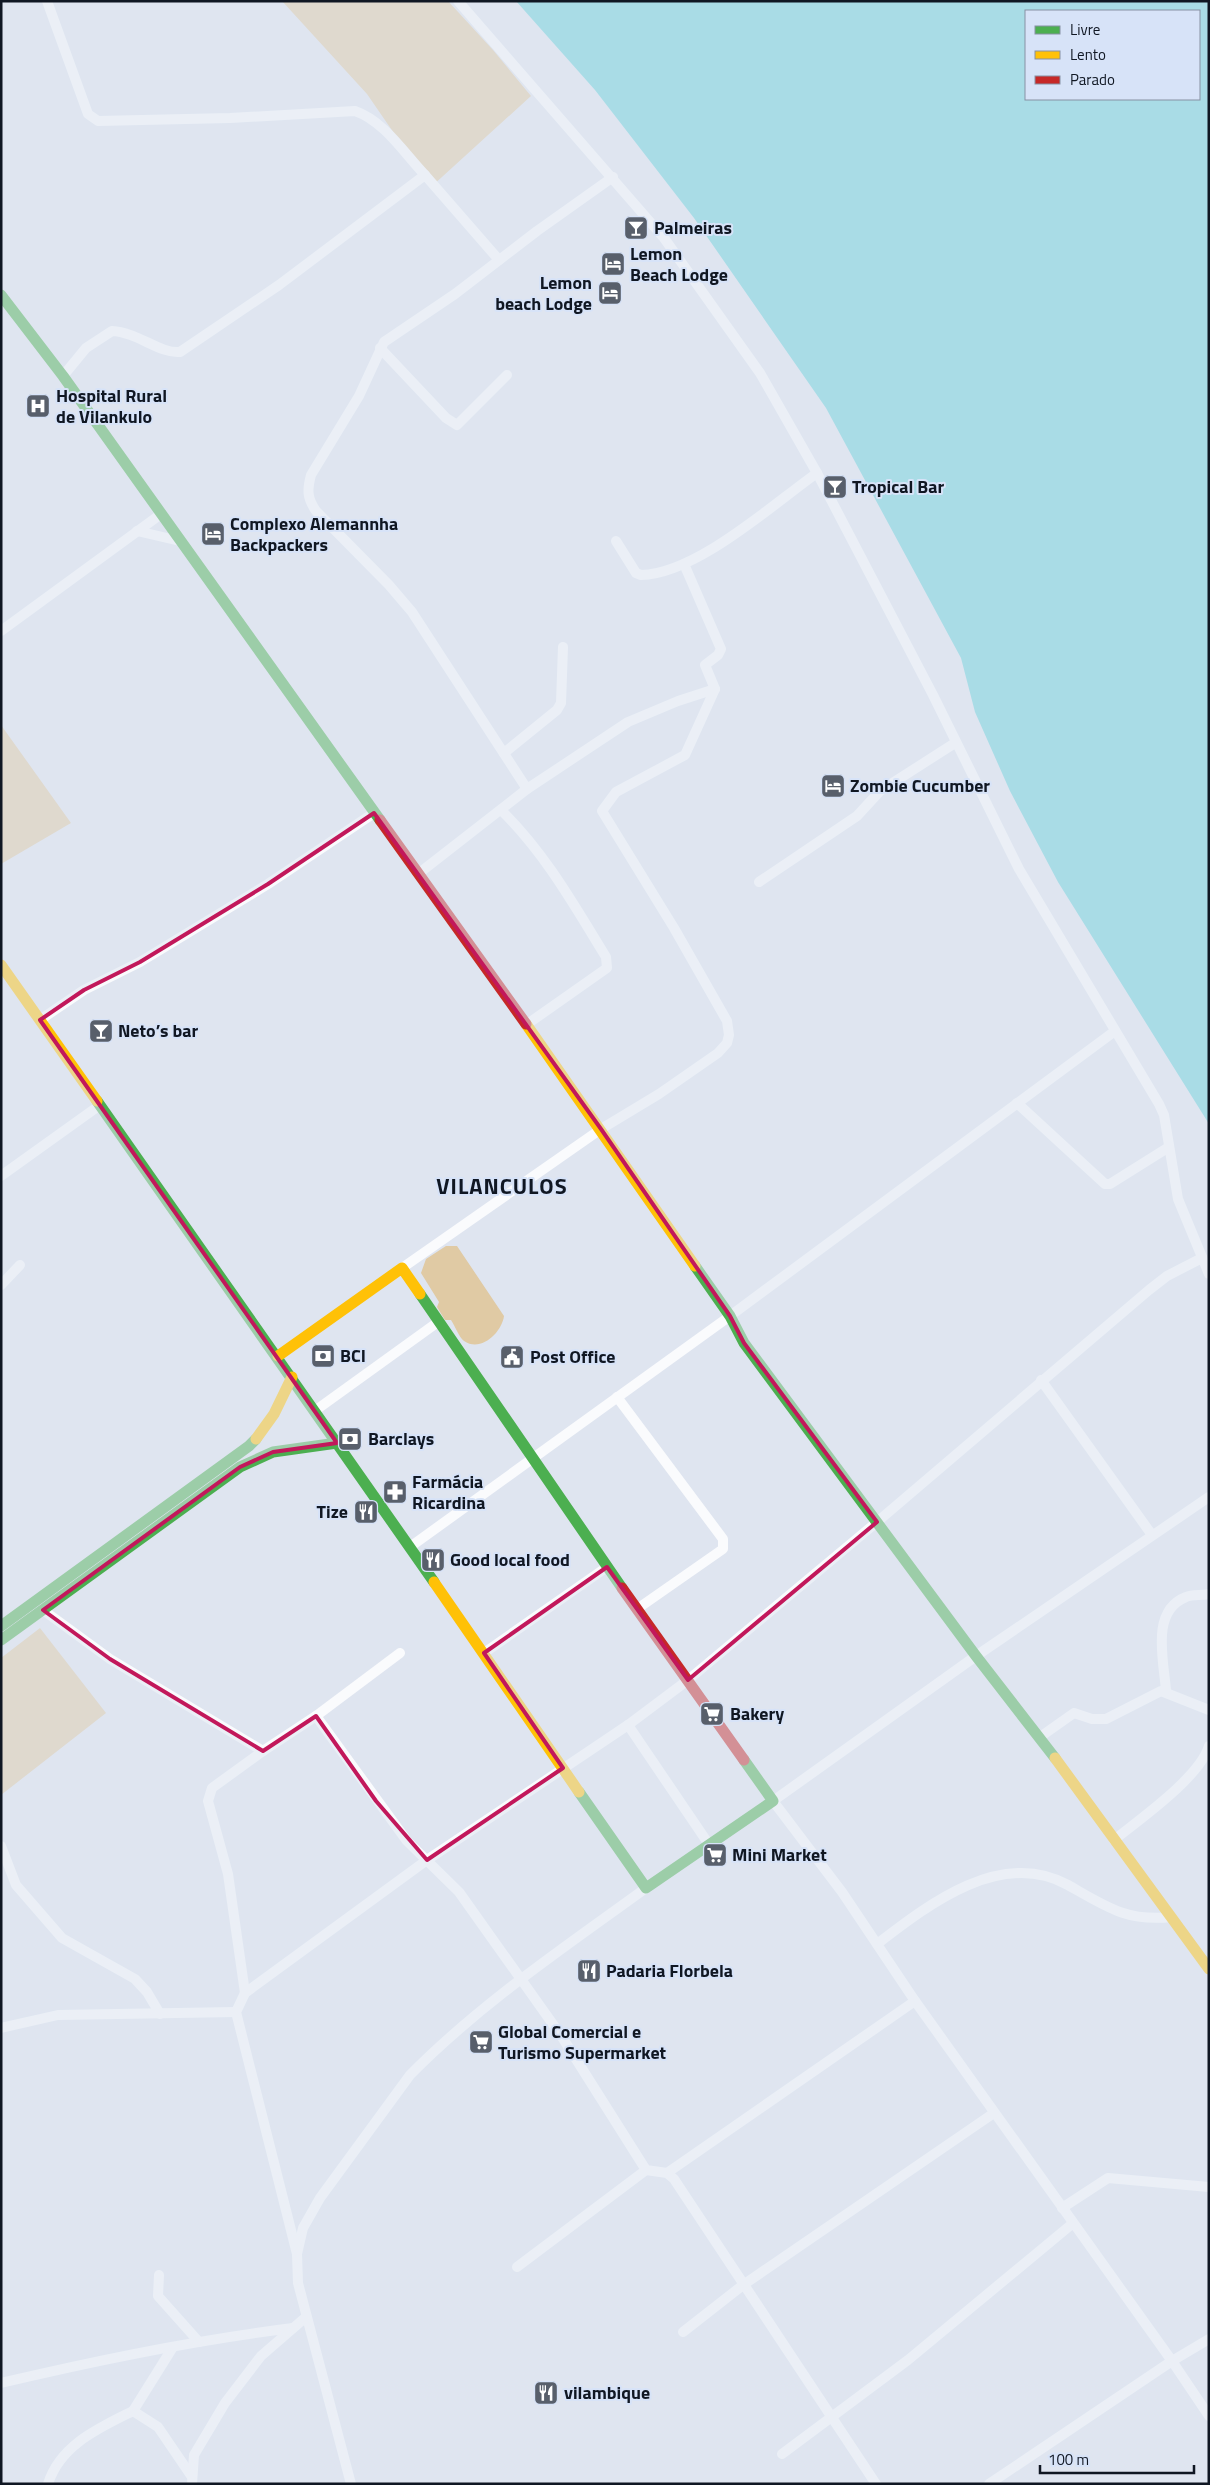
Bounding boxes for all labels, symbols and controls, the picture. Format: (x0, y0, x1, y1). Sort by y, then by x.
legend (1025, 10, 1200, 100)
text: Livre (1070, 18, 1100, 41)
text: Lento (1070, 43, 1106, 66)
text: Parado (1070, 68, 1115, 91)
place label: Palmeiras (654, 214, 732, 241)
bar icon: Palmeiras (623, 215, 649, 241)
place label: Lemon Beach Lodge (630, 240, 728, 288)
hotel icon: Lemon Beach Lodge (600, 251, 626, 277)
place label: Lemon beach Lodge (495, 269, 592, 317)
hotel icon: Lemon beach Lodge (597, 280, 623, 306)
place label: Hospital Rural de Vilankulo (56, 382, 167, 430)
hospital icon: Hospital Rural de Vilankulo (25, 393, 51, 419)
place label: Tropical Bar (852, 473, 944, 500)
bar icon: Tropical Bar (822, 474, 848, 500)
place label: Complexo Alemannha Backpackers (230, 510, 398, 558)
hotel icon: Complexo Alemannha Backpackers (200, 521, 226, 547)
place label: Zombie Cucumber (850, 772, 990, 799)
hotel icon: Zombie Cucumber (820, 773, 846, 799)
place label: Neto’s bar (118, 1017, 198, 1044)
bar icon: Neto’s bar (88, 1018, 114, 1044)
district label: VILANCULOS (436, 1169, 568, 1203)
place label: BCI (340, 1342, 366, 1369)
bank icon: BCI (310, 1343, 336, 1369)
place label: Post Office (530, 1343, 616, 1370)
public building icon: Post Office (499, 1344, 525, 1370)
place label: Barclays (368, 1425, 434, 1452)
bank icon: Barclays (337, 1426, 363, 1452)
place label: Farmácia Ricardina (412, 1468, 485, 1516)
pharmacy icon: Farmácia Ricardina (382, 1479, 408, 1505)
place label: Tize (317, 1498, 348, 1525)
restaurant icon: Tize (353, 1499, 379, 1525)
place label: Good local food (450, 1546, 570, 1573)
restaurant icon: Good local food (420, 1547, 446, 1573)
place label: Bakery (730, 1700, 784, 1727)
supermarket icon: Bakery (699, 1701, 725, 1727)
place label: Mini Market (732, 1841, 827, 1868)
supermarket icon: Mini Market (702, 1842, 728, 1868)
place label: Padaria Florbela (606, 1957, 733, 1984)
restaurant icon: Padaria Florbela (576, 1958, 602, 1984)
place label: Global Comercial e Turismo Supermarket (498, 2018, 667, 2066)
supermarket icon: Global Comercial e Turismo Supermarket (468, 2029, 494, 2055)
place label: vilambique (564, 2379, 650, 2406)
restaurant icon: vilambique (533, 2380, 559, 2406)
scale bar (1040, 2442, 1194, 2474)
text: 100 m (1048, 2448, 1089, 2471)

